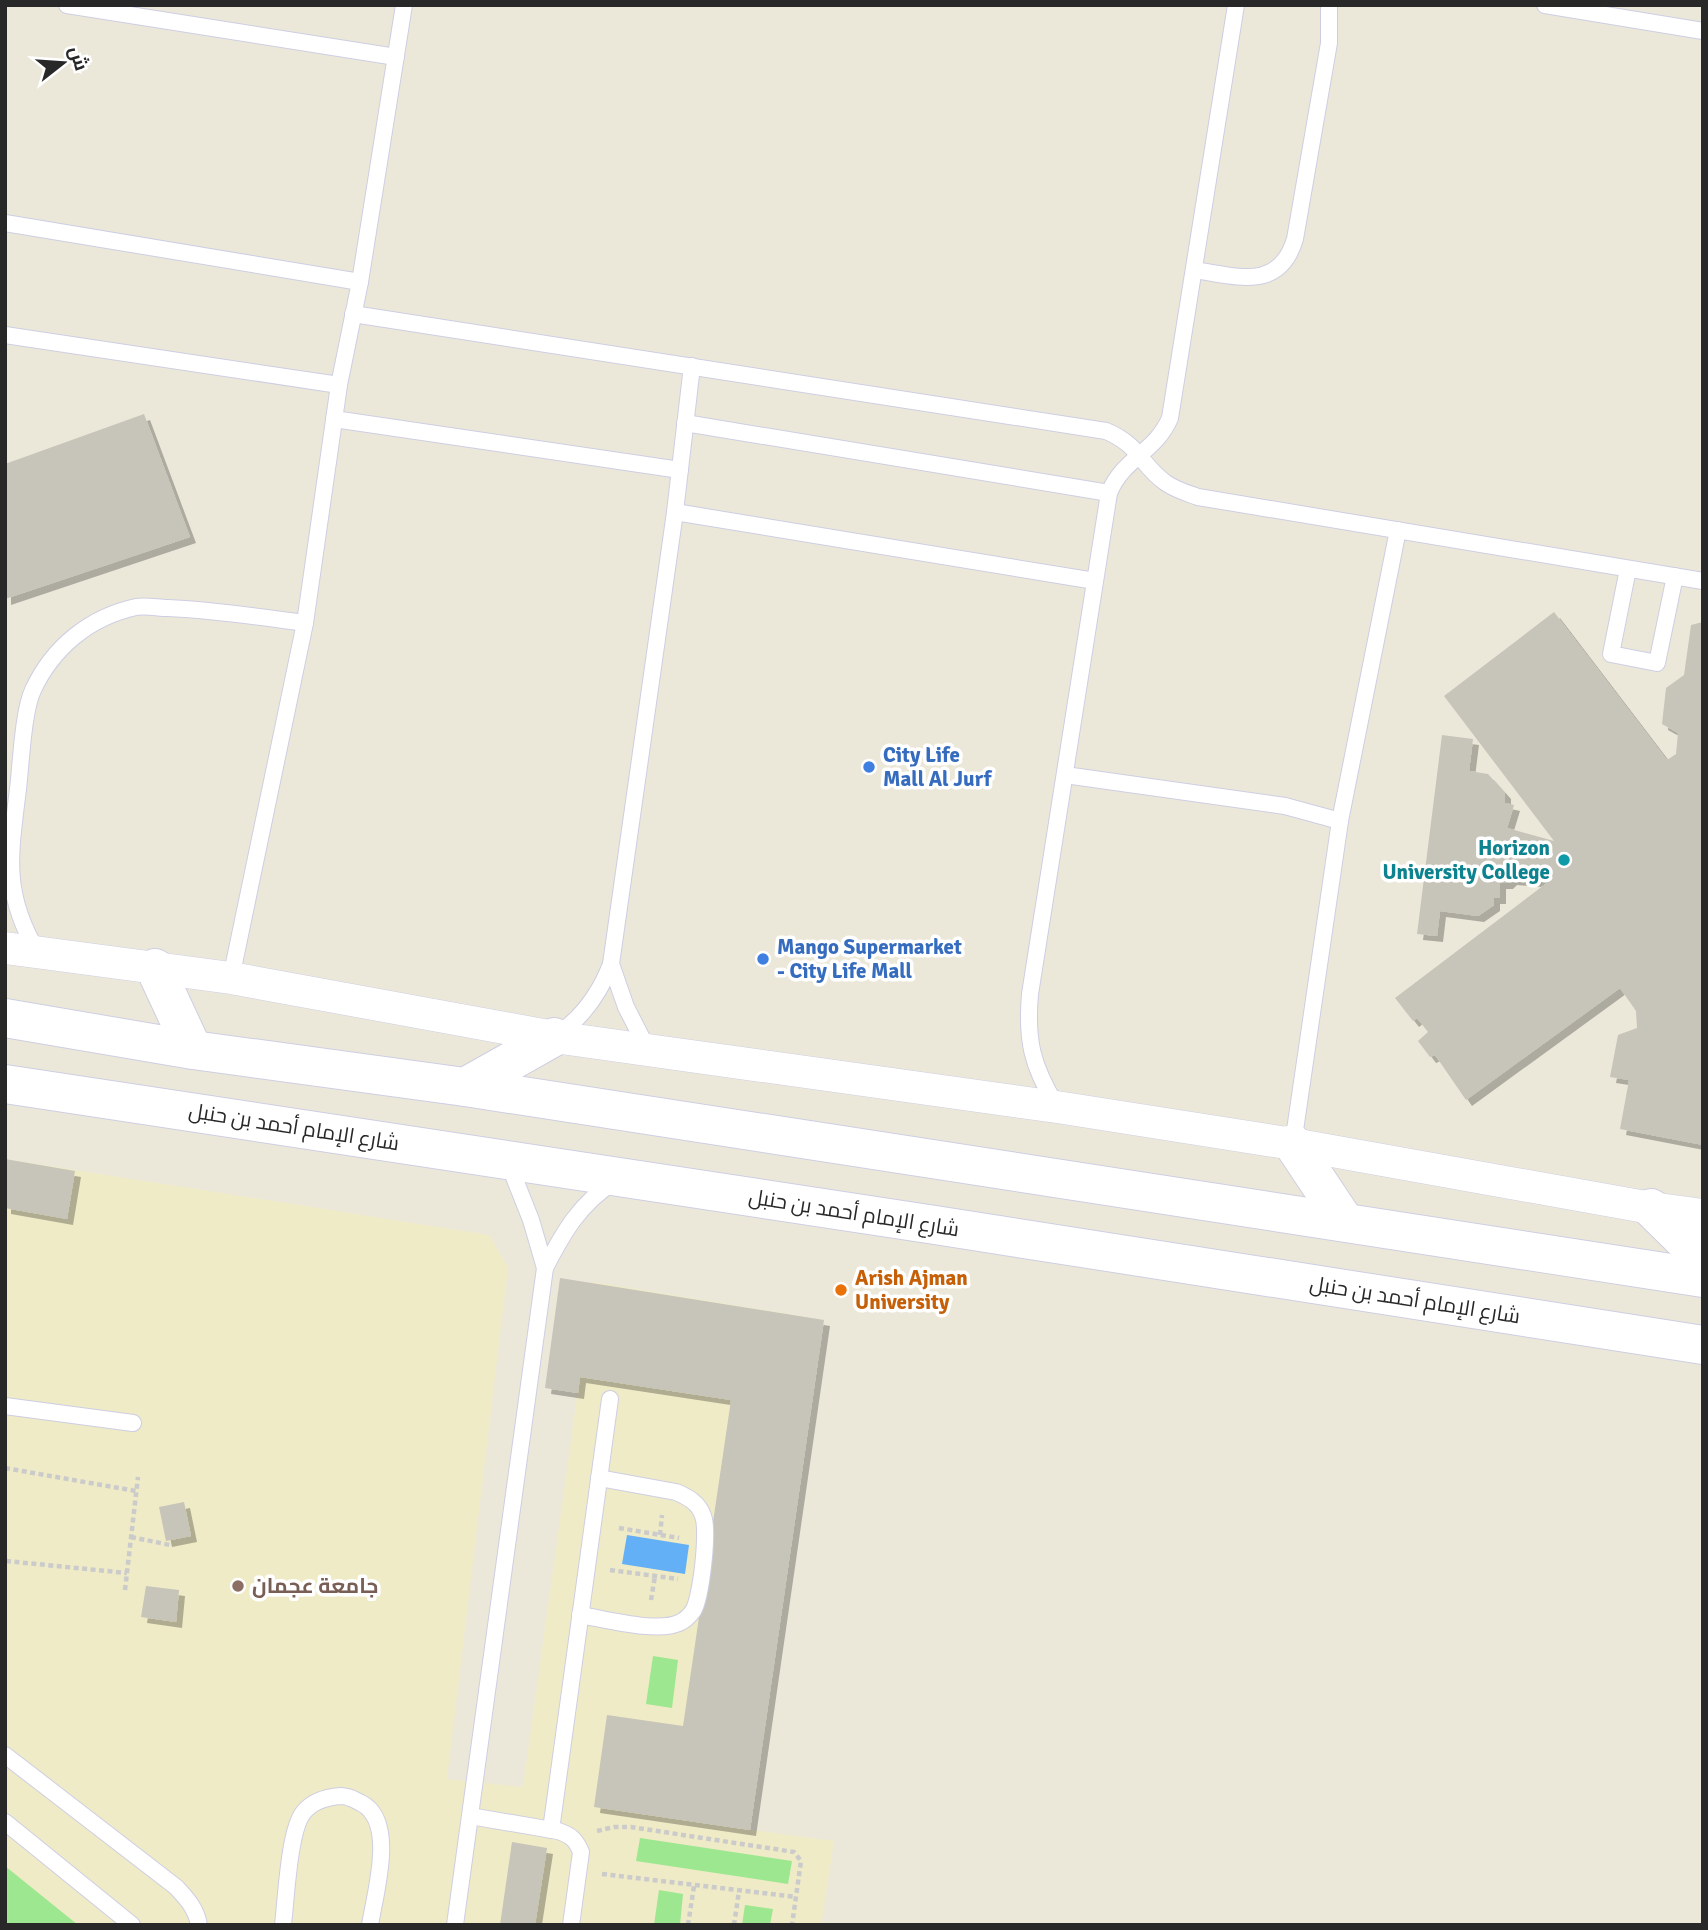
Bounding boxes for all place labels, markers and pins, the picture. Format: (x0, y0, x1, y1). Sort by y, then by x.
place label: City Life Mall Al Jurf (883, 742, 993, 792)
marker: City Life Mall Al Jurf (861, 759, 877, 775)
place label: Horizon University College (1382, 835, 1550, 885)
marker: Horizon University College (1556, 852, 1572, 868)
place label: Mango Supermarket - City Life Mall (777, 934, 962, 984)
marker: Mango Supermarket - City Life Mall (755, 951, 771, 967)
place label: Arish Ajman University (855, 1265, 968, 1315)
marker: Arish Ajman University (833, 1282, 849, 1298)
place label: جامعة عجمان (252, 1573, 378, 1599)
marker: جامعة عجمان (230, 1578, 246, 1594)

